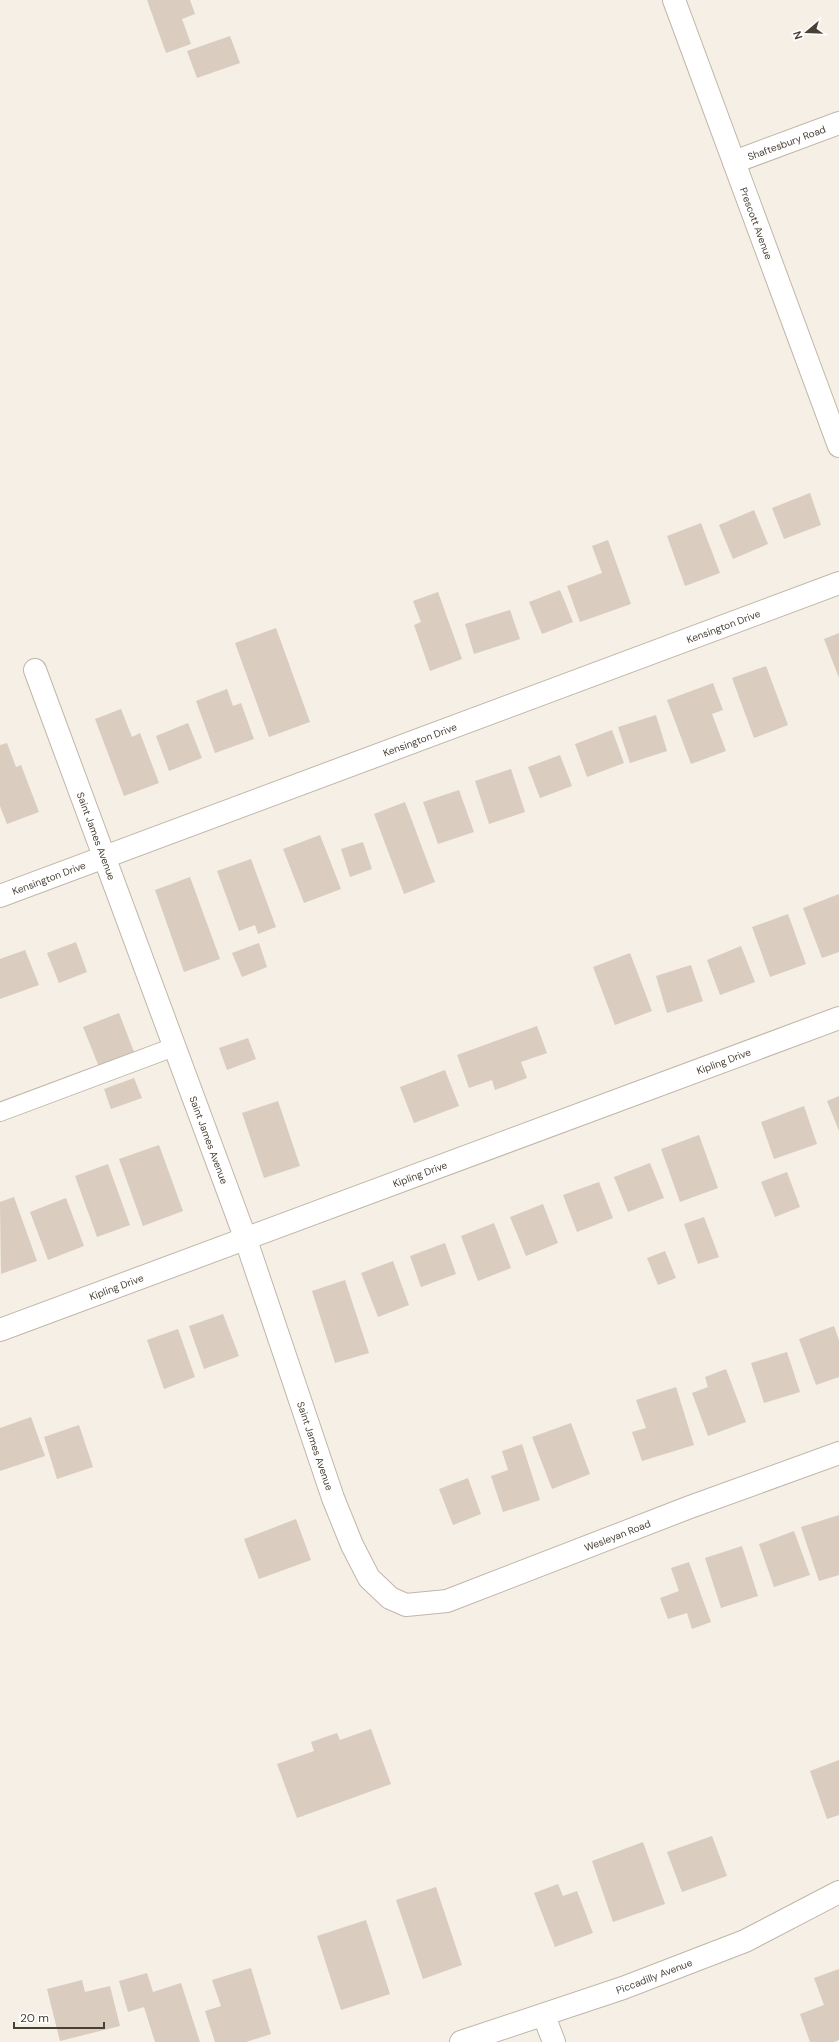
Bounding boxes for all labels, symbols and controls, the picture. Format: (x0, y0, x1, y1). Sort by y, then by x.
north arrow (787, 12, 827, 52)
text: N (790, 29, 805, 41)
street label: Shaftesbury Road (746, 122, 827, 163)
street label: Prescott Avenue (737, 185, 776, 261)
street label: Kensington Drive (685, 606, 762, 646)
street label: Kensington Drive (381, 720, 459, 759)
street label: Saint James Avenue (74, 790, 119, 882)
street label: Kensington Drive (10, 858, 88, 897)
street label: Kipling Drive (695, 1045, 753, 1077)
street label: Saint James Avenue (187, 1094, 231, 1186)
street label: Kipling Drive (391, 1158, 449, 1190)
street label: Kipling Drive (87, 1271, 145, 1303)
street label: Saint James Avenue (294, 1400, 336, 1492)
street label: Wesleyan Road (582, 1516, 652, 1554)
street label: Piccadilly Avenue (614, 1955, 694, 1996)
scale bar (14, 2004, 104, 2030)
text: 20 m (20, 2010, 49, 2026)

